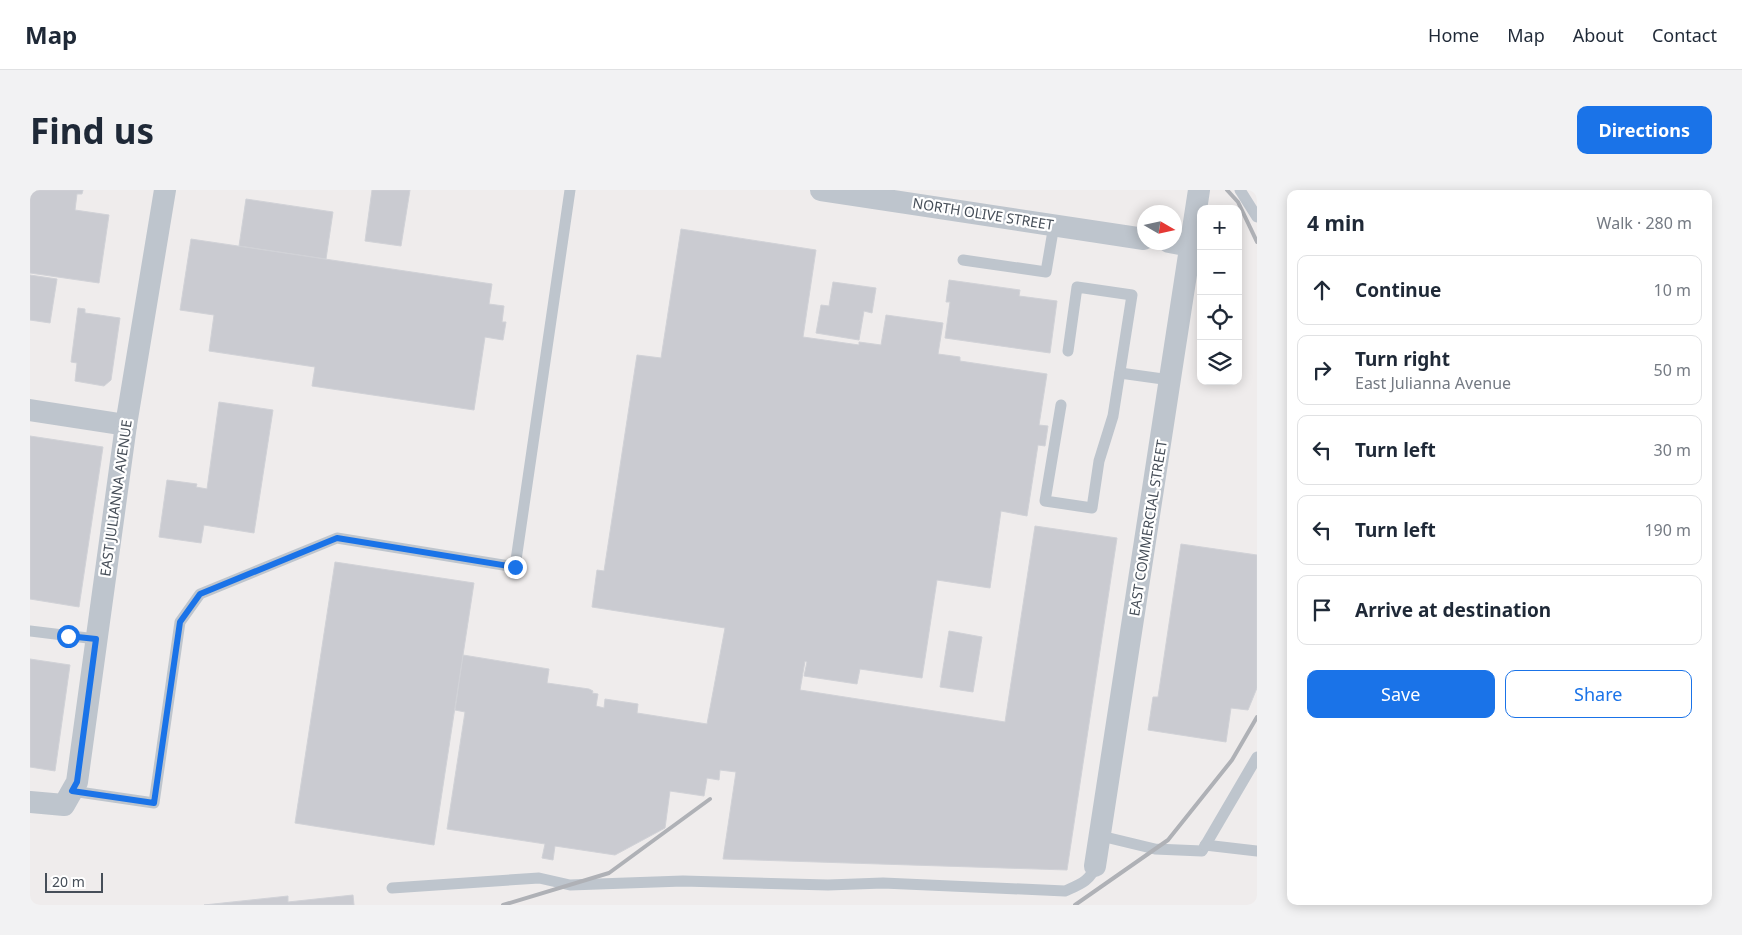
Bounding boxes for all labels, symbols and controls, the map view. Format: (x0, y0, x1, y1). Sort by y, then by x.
text: Map (25, 18, 77, 51)
text: Home (1428, 23, 1479, 47)
text: Map (1507, 23, 1545, 47)
text: About (1573, 23, 1624, 47)
text: Contact (1652, 23, 1717, 47)
button: Directions (1577, 106, 1712, 154)
text: Find us (30, 107, 154, 154)
street label: NORTH OLIVE STREET (911, 193, 1055, 234)
north arrow (1137, 205, 1182, 250)
map controls (1197, 205, 1242, 385)
button: + (1197, 205, 1242, 250)
text: 4 min (1307, 209, 1365, 237)
text: Walk · 280 m (1597, 212, 1692, 234)
button: − (1197, 250, 1242, 295)
icon: ahead (1308, 276, 1336, 304)
text: Continue (1355, 277, 1441, 303)
text: 10 m (1654, 279, 1691, 301)
button: locate (1197, 295, 1242, 340)
button: layers (1197, 340, 1242, 385)
text: Turn right (1355, 346, 1450, 372)
icon: right (1308, 356, 1336, 384)
text: 50 m (1654, 359, 1691, 381)
text: East Julianna Avenue (1355, 372, 1511, 394)
street label: EAST JULIANNA AVENUE (95, 418, 136, 577)
icon: left (1308, 436, 1336, 464)
text: Turn left (1355, 437, 1436, 463)
street label: EAST COMMERCIAL STREET (1124, 438, 1171, 617)
text: 30 m (1654, 439, 1691, 461)
icon: left (1308, 516, 1336, 544)
text: Turn left (1355, 517, 1436, 543)
text: 190 m (1644, 519, 1691, 541)
route end (504, 556, 527, 579)
icon: arrive (1308, 596, 1336, 624)
text: Arrive at destination (1355, 597, 1551, 623)
route start (57, 625, 80, 648)
button: Save (1307, 670, 1495, 718)
button: Share (1505, 670, 1692, 718)
scale bar (45, 870, 102, 893)
text: 20 m (52, 872, 85, 891)

